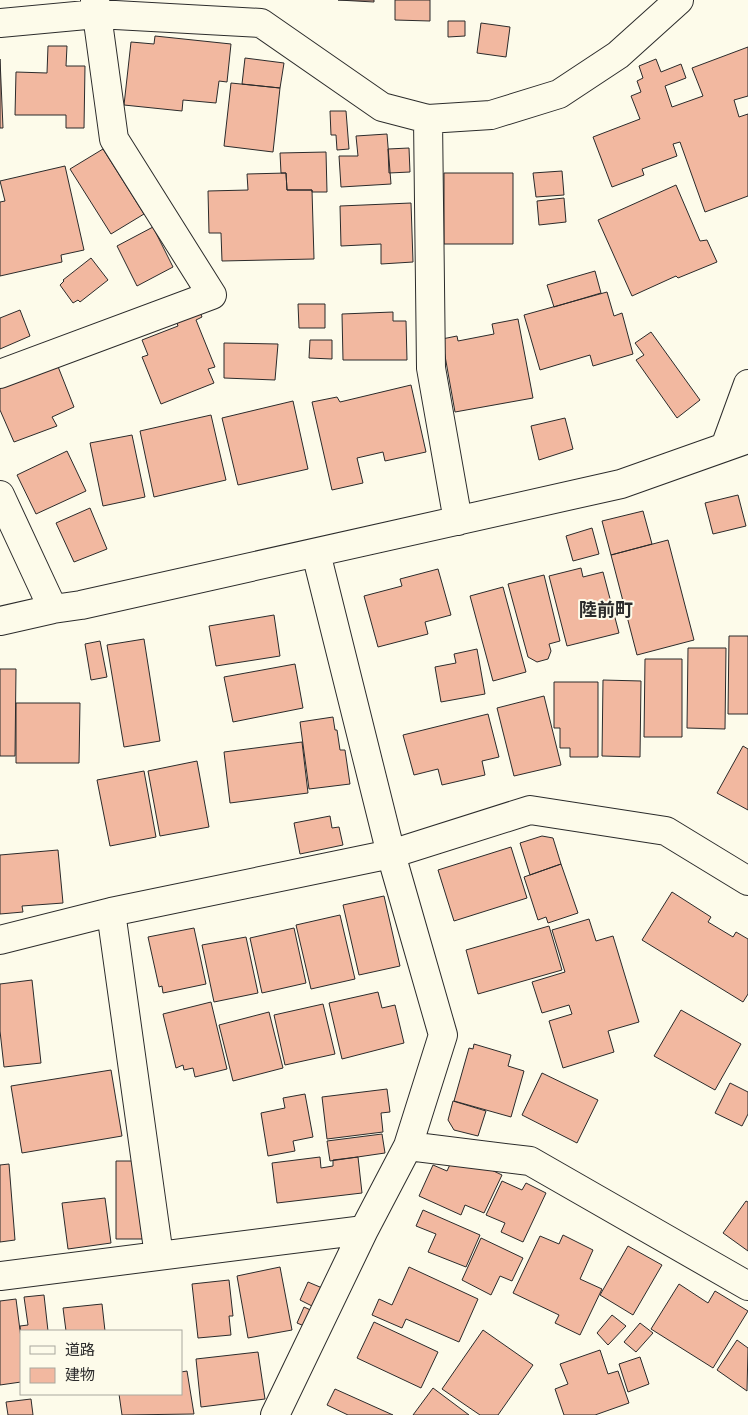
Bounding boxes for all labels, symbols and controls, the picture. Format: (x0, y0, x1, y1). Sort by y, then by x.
district label: 陸前町 (579, 599, 633, 621)
legend (20, 1330, 182, 1395)
text: 道路 (65, 1341, 95, 1359)
text: 建物 (65, 1366, 95, 1384)

